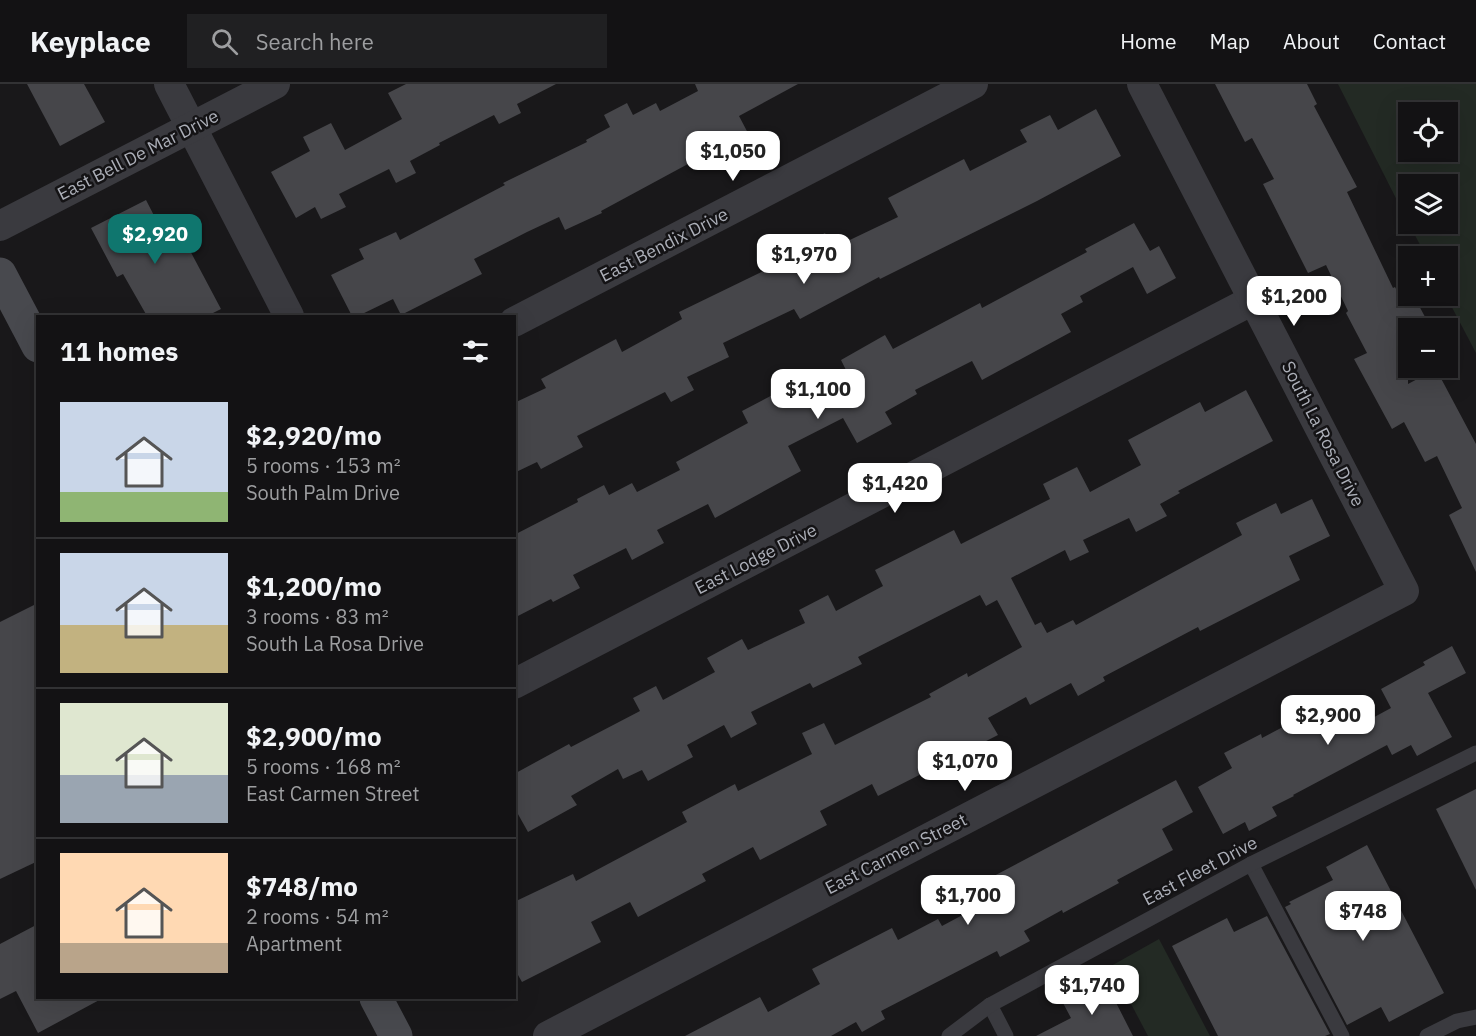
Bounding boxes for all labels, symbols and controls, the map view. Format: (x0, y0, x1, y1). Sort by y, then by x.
search box (187, 14, 607, 68)
text: Keyplace (30, 23, 151, 60)
icon: search (208, 25, 241, 58)
text: Search here (256, 27, 374, 56)
text: Home (1120, 27, 1177, 55)
text: Map (1210, 27, 1250, 55)
text: About (1283, 27, 1340, 55)
text: Contact (1373, 27, 1446, 55)
map controls (1398, 102, 1458, 378)
button: locate (1398, 102, 1458, 162)
street label: East Bell De Mar Drive (53, 104, 222, 205)
pin: $1,050 (684, 131, 782, 182)
text: $1,050 (700, 137, 766, 164)
button: layers (1398, 174, 1458, 234)
street label: East Bendix Drive (596, 202, 732, 287)
pin: $2,920 (106, 214, 204, 265)
text: $2,920 (122, 220, 188, 247)
pin: $1,970 (755, 234, 853, 285)
text: $1,970 (771, 240, 837, 267)
button: + (1398, 246, 1458, 306)
pin: $1,200 (1245, 276, 1343, 327)
text: $1,200 (1261, 282, 1327, 309)
button: − (1398, 318, 1458, 378)
text: 11 homes (60, 334, 178, 368)
icon: filters (459, 335, 492, 368)
street label: South La Rosa Drive (1277, 357, 1370, 510)
pin: $1,100 (769, 369, 867, 420)
text: $1,100 (785, 375, 851, 402)
text: $2,920/mo (246, 418, 382, 452)
icon: home (108, 426, 180, 498)
text: 5 rooms · 153 m² (246, 452, 401, 479)
pin: $1,420 (846, 463, 944, 514)
text: $1,420 (862, 469, 928, 496)
text: South Palm Drive (246, 479, 400, 506)
street label: East Lodge Drive (691, 518, 821, 599)
text: $1,200/mo (246, 569, 382, 603)
icon: home (108, 577, 180, 649)
text: 3 rooms · 83 m² (246, 603, 389, 630)
text: South La Rosa Drive (246, 630, 424, 657)
pin: $2,900 (1279, 695, 1377, 746)
text: $2,900 (1295, 701, 1361, 728)
text: $2,900/mo (246, 719, 382, 753)
icon: home (108, 727, 180, 799)
pin: $1,070 (916, 741, 1014, 792)
text: $1,070 (932, 747, 998, 774)
text: 5 rooms · 168 m² (246, 753, 401, 780)
text: East Carmen Street (246, 780, 420, 807)
street label: East Carmen Street (821, 808, 971, 899)
street label: East Fleet Drive (1139, 831, 1261, 910)
text: $748/mo (246, 869, 358, 903)
pin: $1,700 (919, 875, 1017, 926)
icon: home (108, 877, 180, 949)
text: $1,700 (935, 881, 1001, 908)
pin: $748 (1327, 891, 1399, 942)
text: $748 (1339, 897, 1387, 924)
text: 2 rooms · 54 m² (246, 903, 389, 930)
text: Apartment (246, 930, 342, 957)
pin: $1,740 (1043, 965, 1141, 1016)
text: $1,740 (1059, 971, 1125, 998)

